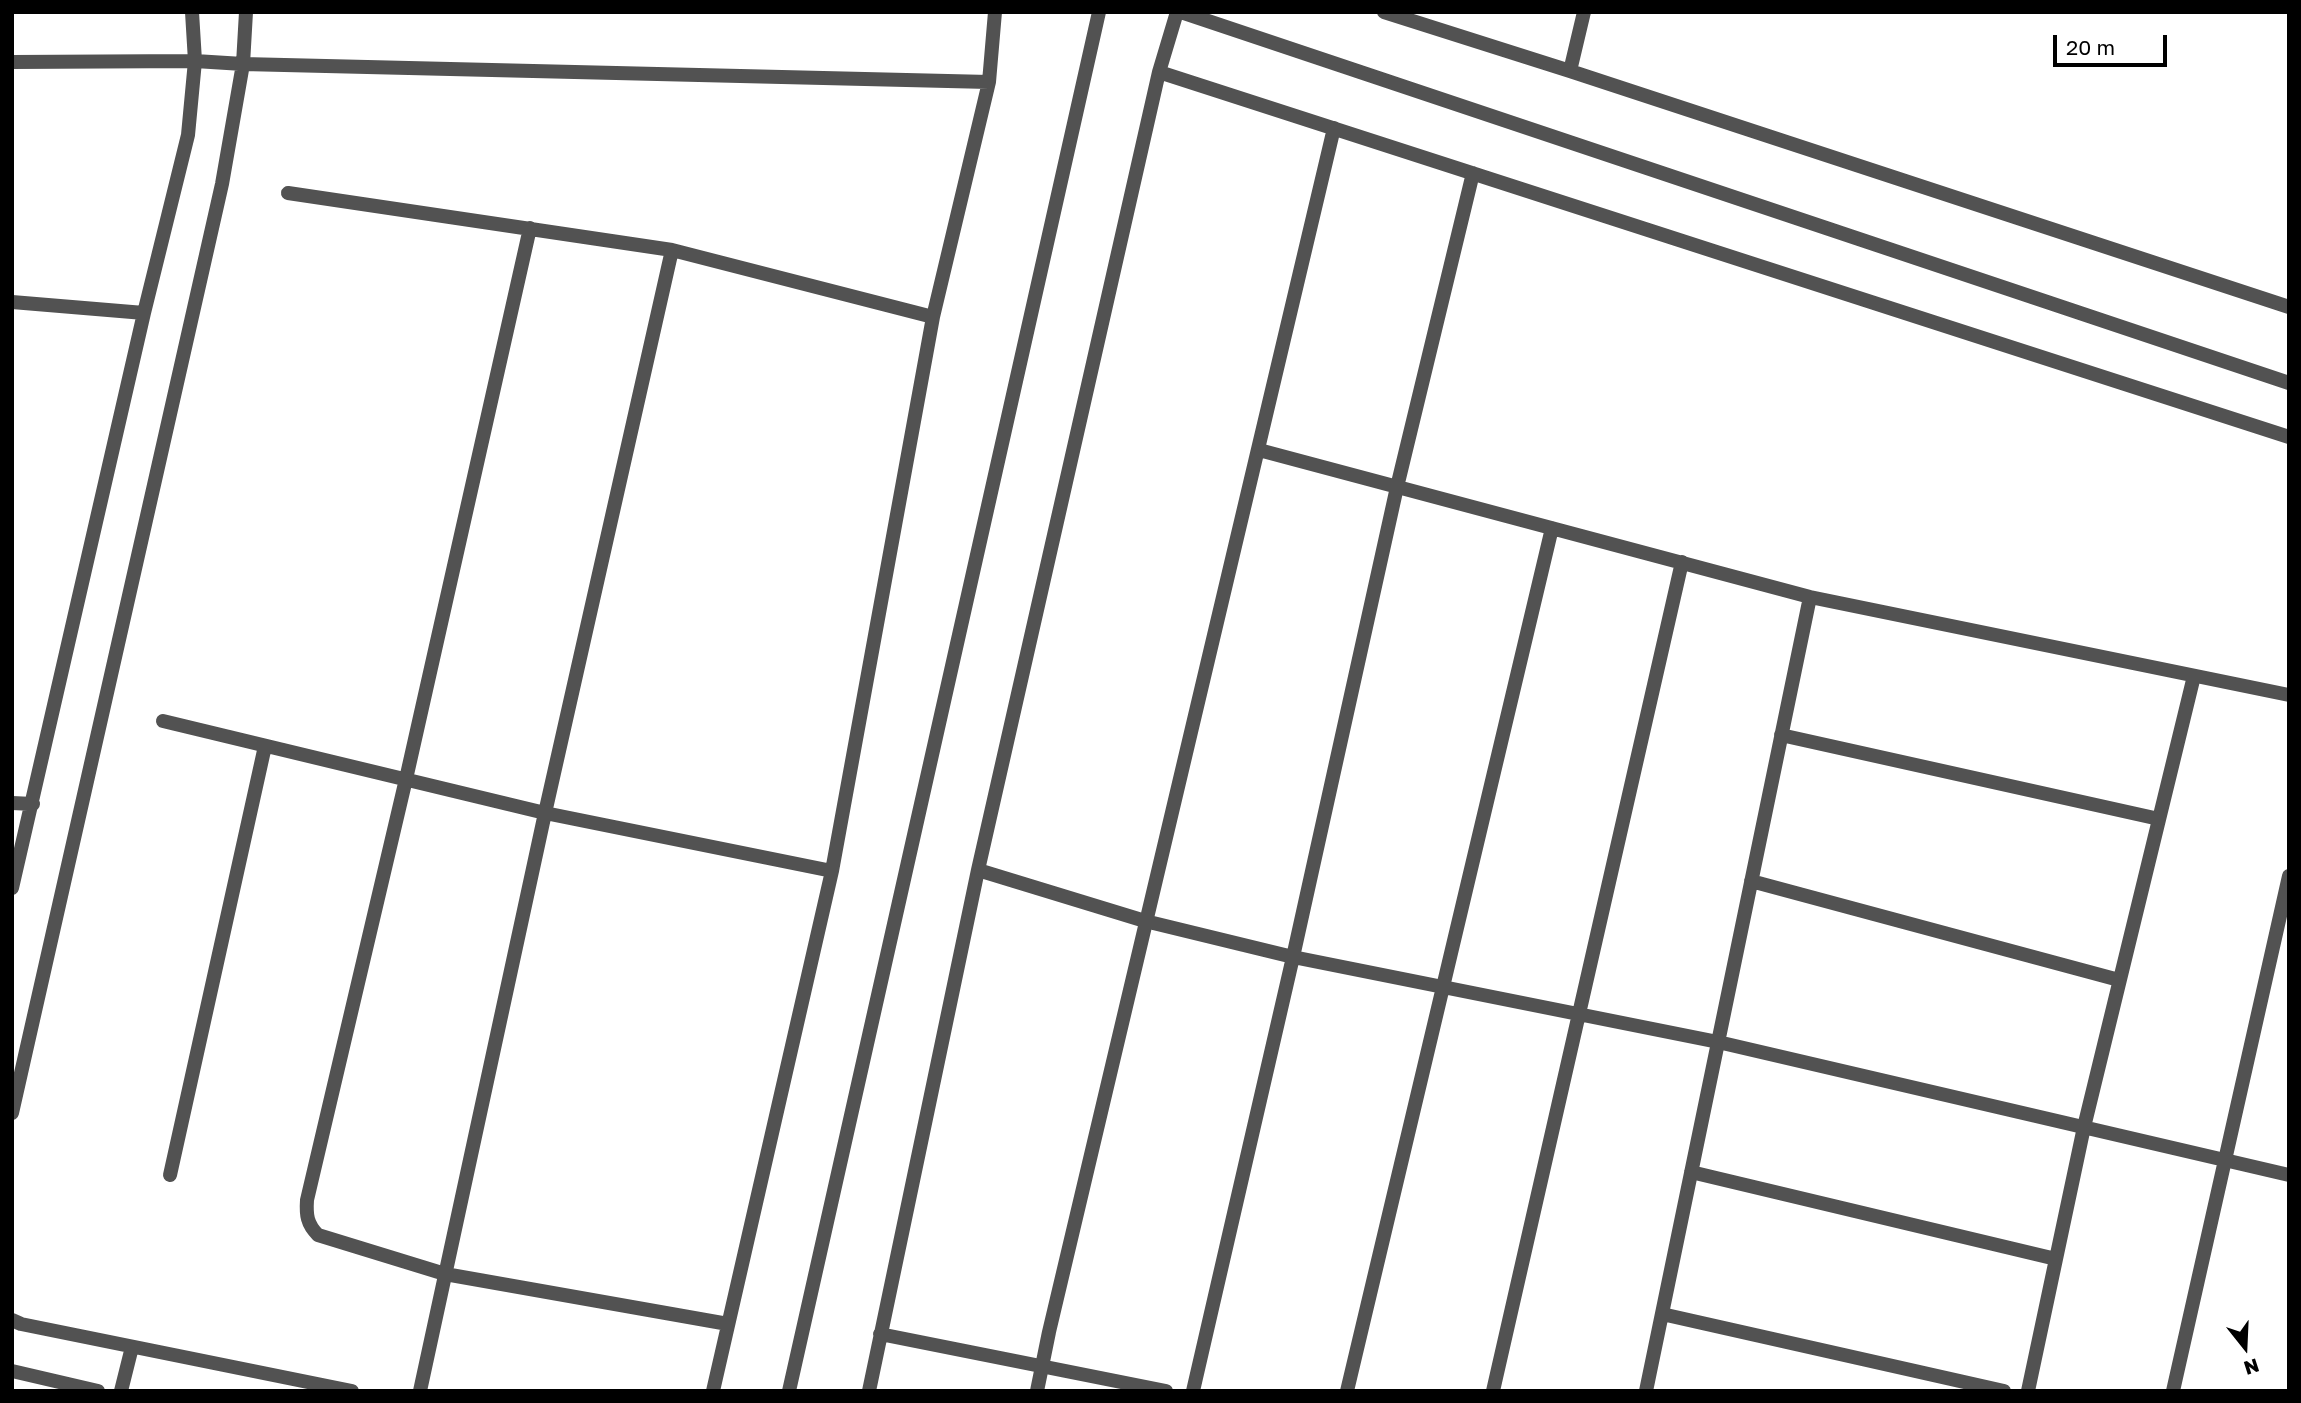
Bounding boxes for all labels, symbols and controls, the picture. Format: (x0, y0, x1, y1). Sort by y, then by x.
scale bar (2056, 21, 2170, 65)
text: 20 m (2066, 34, 2115, 60)
north arrow (2210, 1312, 2280, 1382)
text: N (2241, 1354, 2262, 1381)

